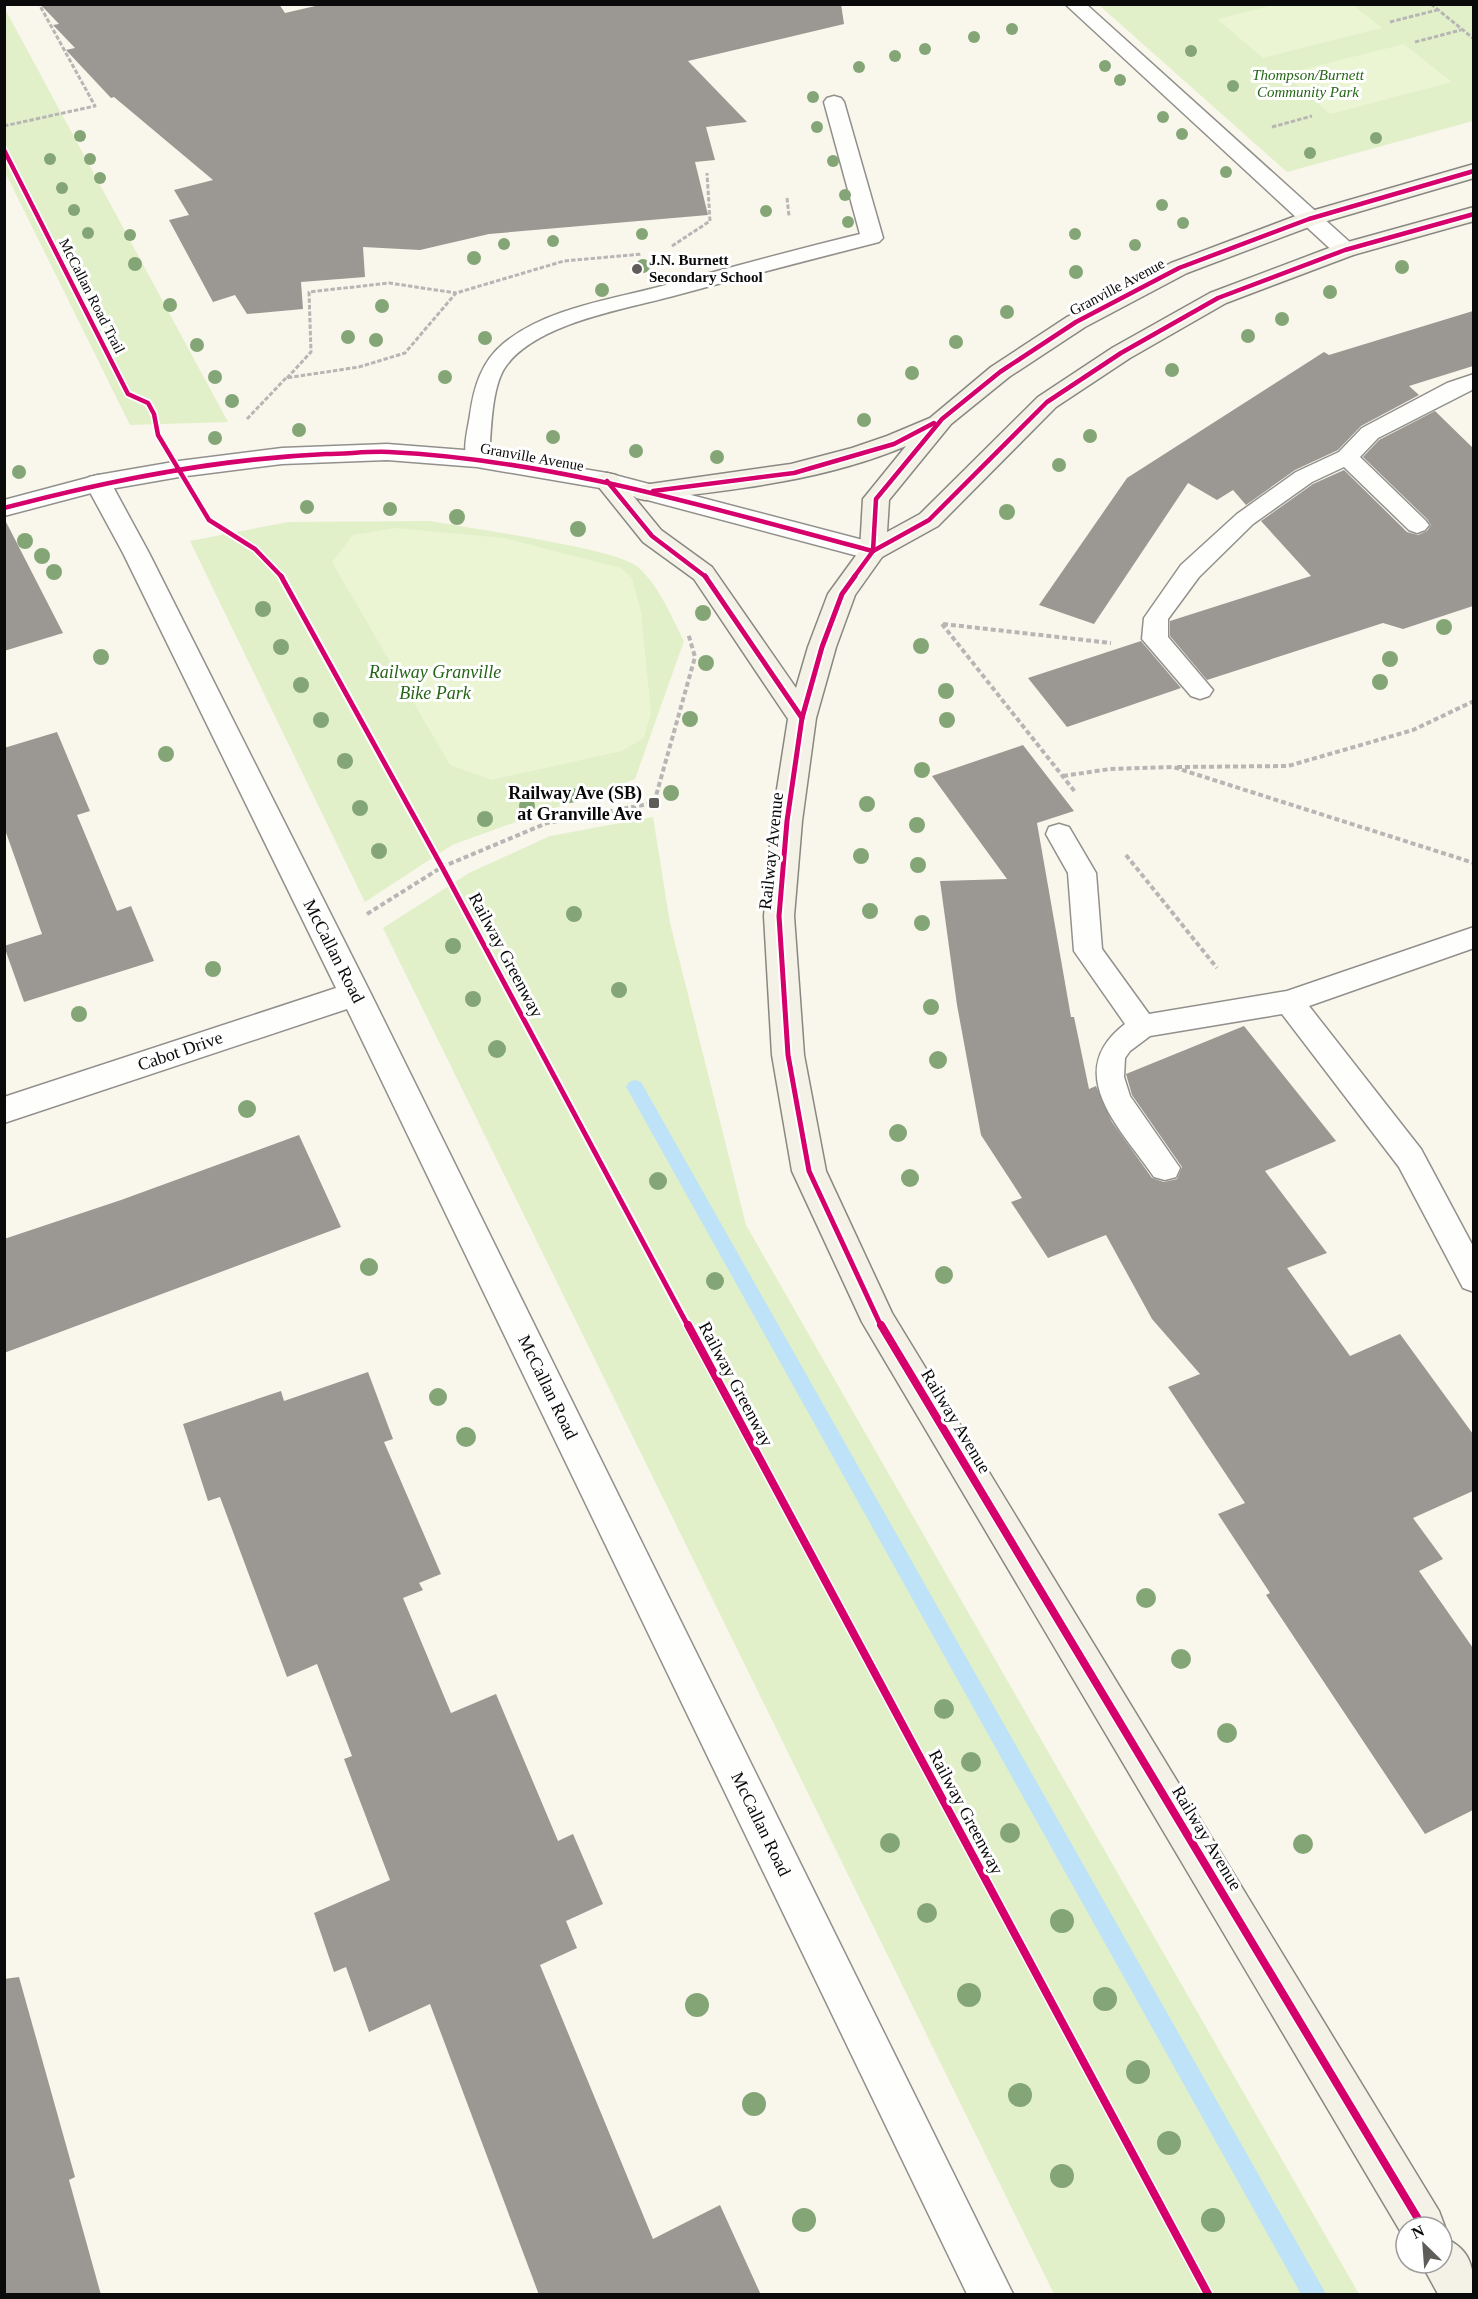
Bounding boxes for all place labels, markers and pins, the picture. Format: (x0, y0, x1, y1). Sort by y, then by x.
place label: J.N. Burnett Secondary School (649, 252, 763, 285)
marker: J.N. Burnett Secondary School (630, 262, 644, 276)
place label: Railway Ave (SB) at Granville Ave (508, 783, 642, 824)
marker: Railway Ave (SB) at Granville Ave (647, 796, 661, 810)

